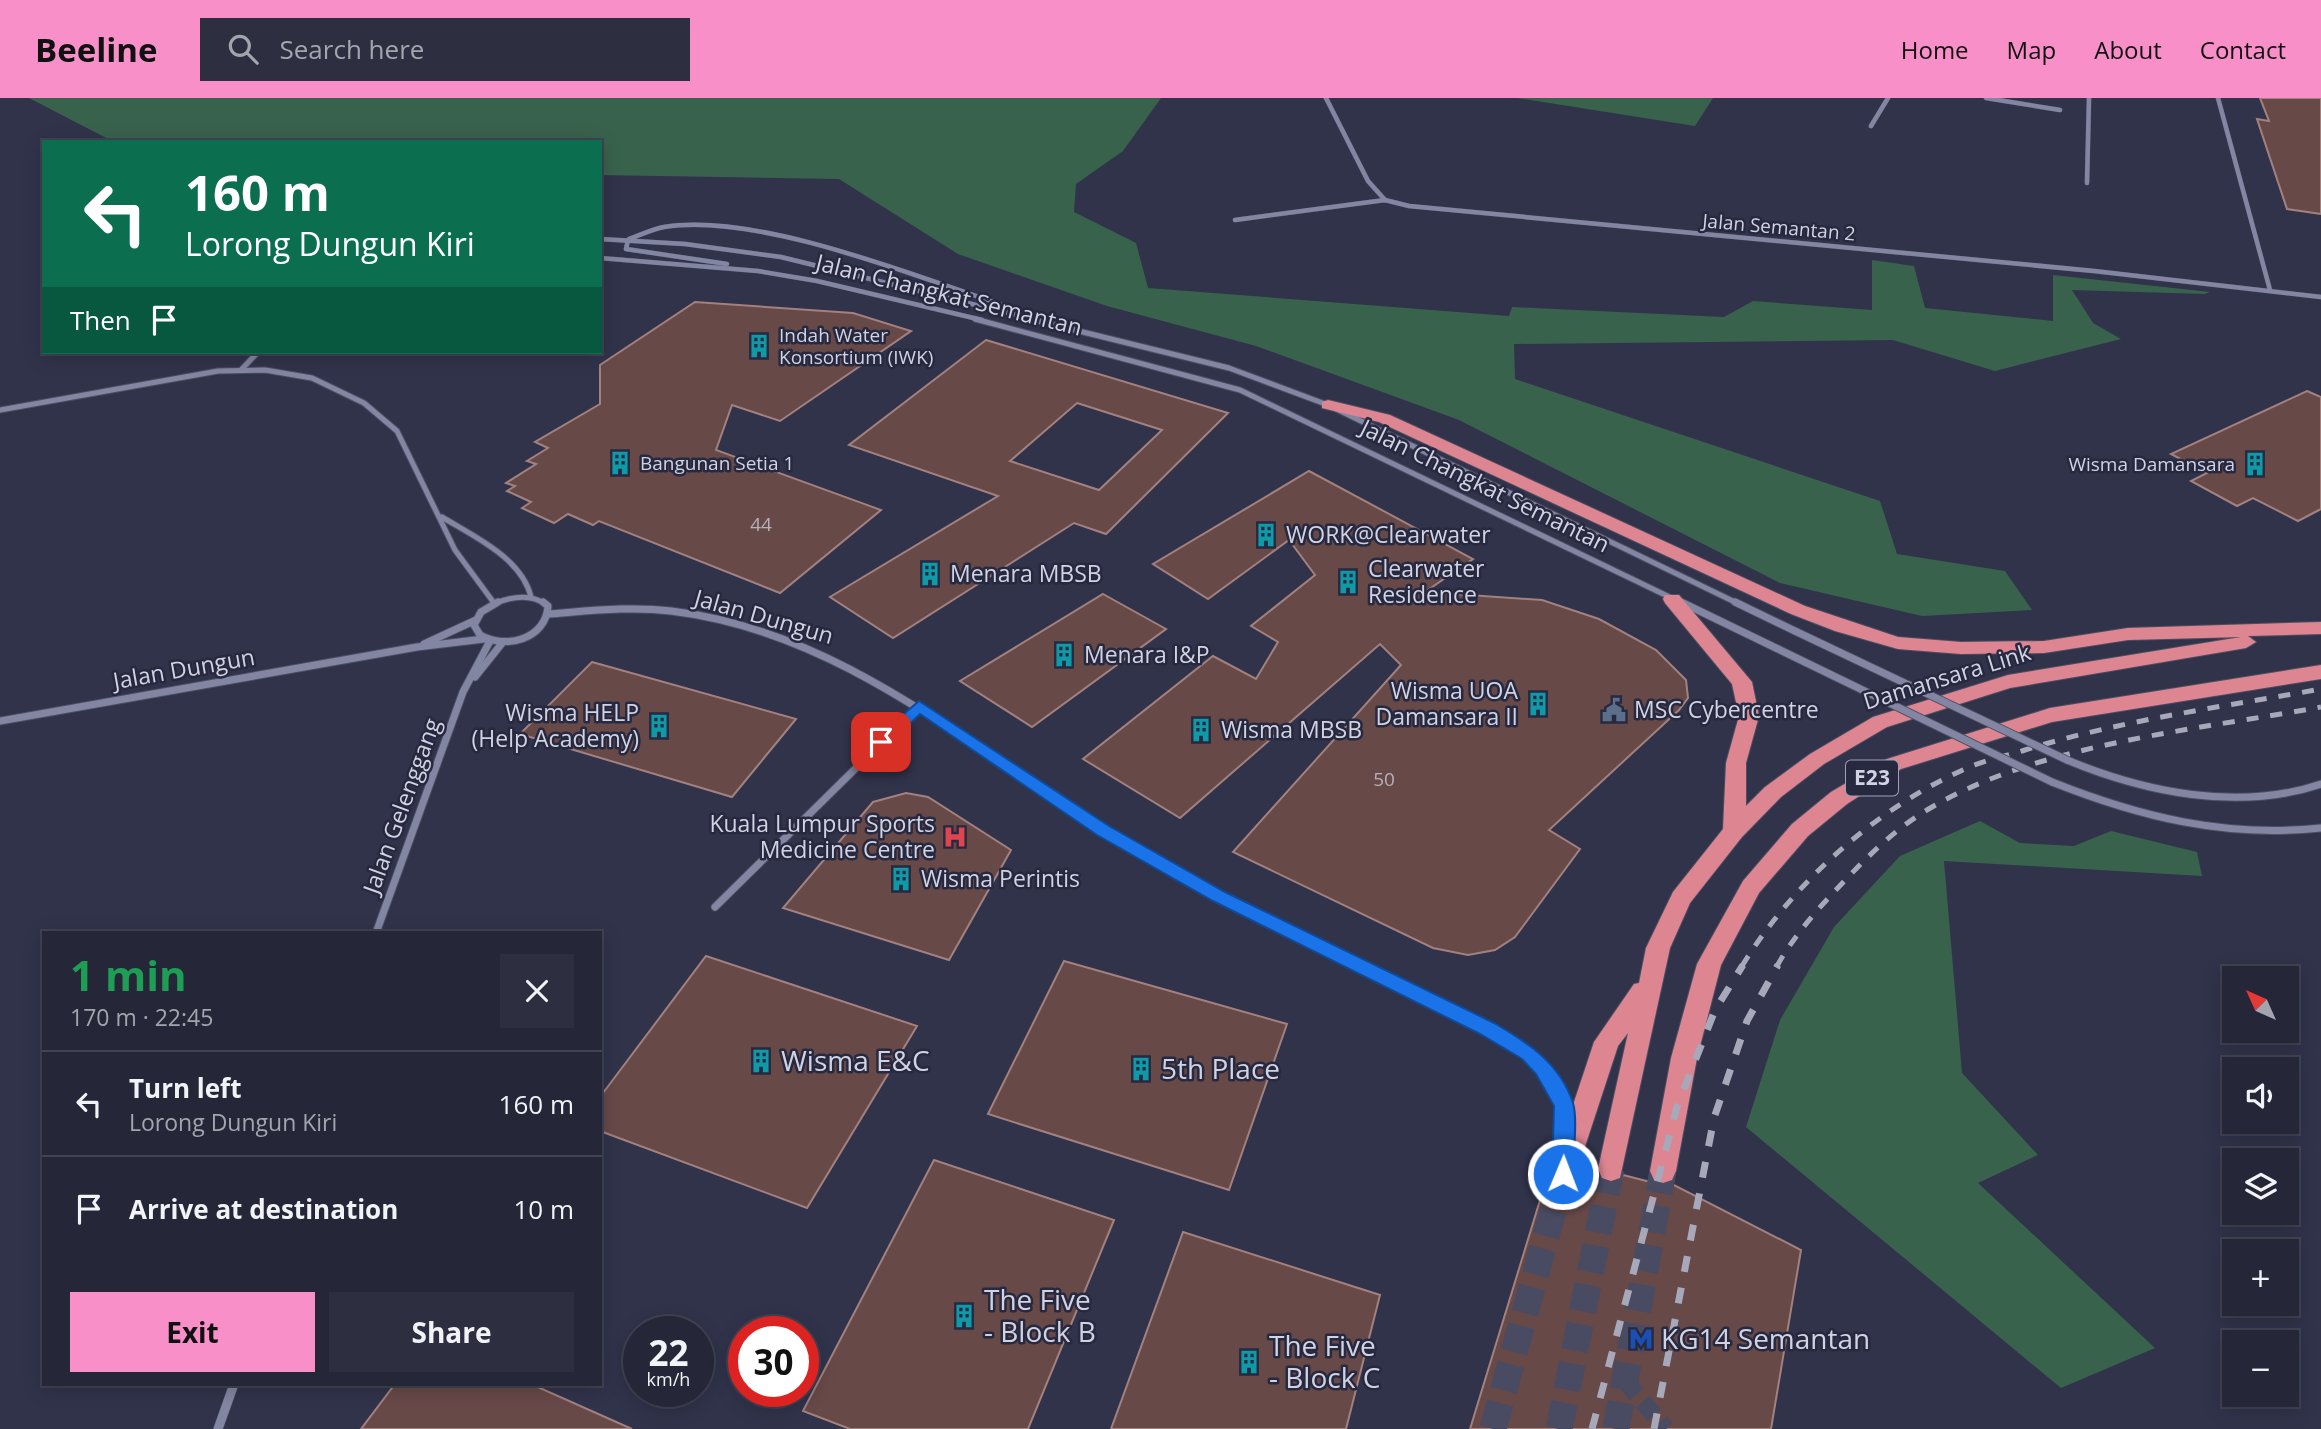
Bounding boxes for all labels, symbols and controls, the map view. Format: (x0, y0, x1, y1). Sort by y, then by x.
search box (200, 18, 690, 81)
text: Beeline (35, 27, 158, 72)
icon: search (224, 30, 262, 68)
text: Search here (280, 31, 424, 67)
text: Home (1901, 33, 1969, 66)
text: Map (2007, 33, 2056, 66)
text: About (2094, 33, 2162, 66)
text: Contact (2200, 33, 2286, 66)
text: 160 m (185, 159, 330, 225)
icon: left (70, 168, 161, 259)
street label: Jalan Semantan 2 (1700, 207, 1856, 247)
text: Lorong Dungun Kiri (185, 222, 475, 265)
street label: Jalan Changkat Semantan (811, 245, 1086, 343)
icon: arrive (145, 301, 183, 339)
text: Then (70, 302, 131, 338)
place label: Indah Water Konsortium (IWK) (779, 322, 933, 370)
building icon: Indah Water Konsortium (IWK) (745, 332, 773, 360)
street label: Jalan Changkat Semantan (1354, 410, 1615, 559)
building icon: Bangunan Setia 1 (606, 449, 634, 477)
place label: Bangunan Setia 1 (640, 450, 794, 476)
building icon: Wisma Damansara (2241, 450, 2269, 478)
place label: Wisma Damansara (2068, 451, 2235, 477)
house number: 44 (750, 511, 772, 537)
place label: WORK@Clearwater (1286, 518, 1491, 550)
building icon: WORK@Clearwater (1252, 521, 1280, 549)
place label: Clearwater Residence (1368, 552, 1485, 610)
place label: Menara MBSB (950, 557, 1102, 589)
building icon: Menara MBSB (916, 560, 944, 588)
building icon: Clearwater Residence (1334, 568, 1362, 596)
street label: Jalan Dungun (689, 580, 838, 651)
street label: Damansara Link (1859, 635, 2034, 717)
place label: Menara I&P (1084, 638, 1210, 670)
street label: Jalan Dungun (109, 640, 257, 697)
building icon: Menara I&P (1050, 641, 1078, 669)
place label: Wisma UOA Damansara II (1376, 674, 1518, 732)
building icon: Wisma UOA Damansara II (1524, 690, 1552, 718)
place label: MSC Cybercentre (1634, 693, 1819, 725)
place label: Wisma HELP (Help Academy) (472, 696, 639, 754)
public building icon: MSC Cybercentre (1600, 696, 1628, 724)
building icon: Wisma HELP (Help Academy) (645, 712, 673, 740)
pin (851, 712, 911, 772)
street label: Jalan Gelenggang (354, 713, 448, 900)
place label: Wisma MBSB (1221, 713, 1362, 745)
building icon: Wisma MBSB (1187, 716, 1215, 744)
icon: arrive (862, 723, 900, 761)
road number: E23 (1846, 760, 1898, 796)
house number: 50 (1373, 766, 1395, 792)
place label: Kuala Lumpur Sports Medicine Centre (709, 807, 935, 865)
hospital icon: Kuala Lumpur Sports Medicine Centre (941, 823, 969, 851)
place label: Wisma Perintis (921, 862, 1080, 894)
building icon: Wisma Perintis (887, 865, 915, 893)
text: 1 min (70, 946, 187, 1003)
button: close (500, 954, 574, 1028)
north arrow (2222, 966, 2300, 1043)
map controls (2222, 966, 2299, 1407)
text: 170 m · 22:45 (70, 1001, 213, 1033)
place label: Wisma E&C (781, 1041, 930, 1079)
building icon: Wisma E&C (747, 1047, 775, 1075)
place label: 5th Place (1161, 1049, 1280, 1087)
building icon: 5th Place (1127, 1055, 1155, 1083)
button: sound (2222, 1057, 2299, 1134)
text: Turn left (129, 1070, 241, 1106)
icon: left (70, 1085, 108, 1123)
text: 160 m (499, 1086, 574, 1122)
text: Lorong Dungun Kiri (129, 1106, 337, 1138)
position arrow (1526, 1137, 1600, 1211)
button: layers (2222, 1148, 2299, 1225)
icon: arrive (70, 1190, 108, 1228)
text: Arrive at destination (129, 1191, 398, 1227)
text: 10 m (513, 1191, 574, 1227)
button: + (2222, 1239, 2299, 1316)
place label: The Five - Block B (984, 1280, 1096, 1350)
button: Exit (70, 1292, 315, 1372)
button: Share (329, 1292, 574, 1372)
building icon: The Five - Block B (950, 1302, 978, 1330)
speed limit sign: 30 (728, 1316, 819, 1407)
place label: KG14 Semantan (1661, 1319, 1870, 1357)
metro station icon: KG14 Semantan (1627, 1325, 1655, 1353)
place label: The Five - Block C (1269, 1326, 1380, 1396)
text: 22 (648, 1329, 689, 1376)
button: − (2222, 1330, 2299, 1407)
building icon: The Five - Block C (1235, 1348, 1263, 1376)
text: km/h (647, 1367, 690, 1391)

